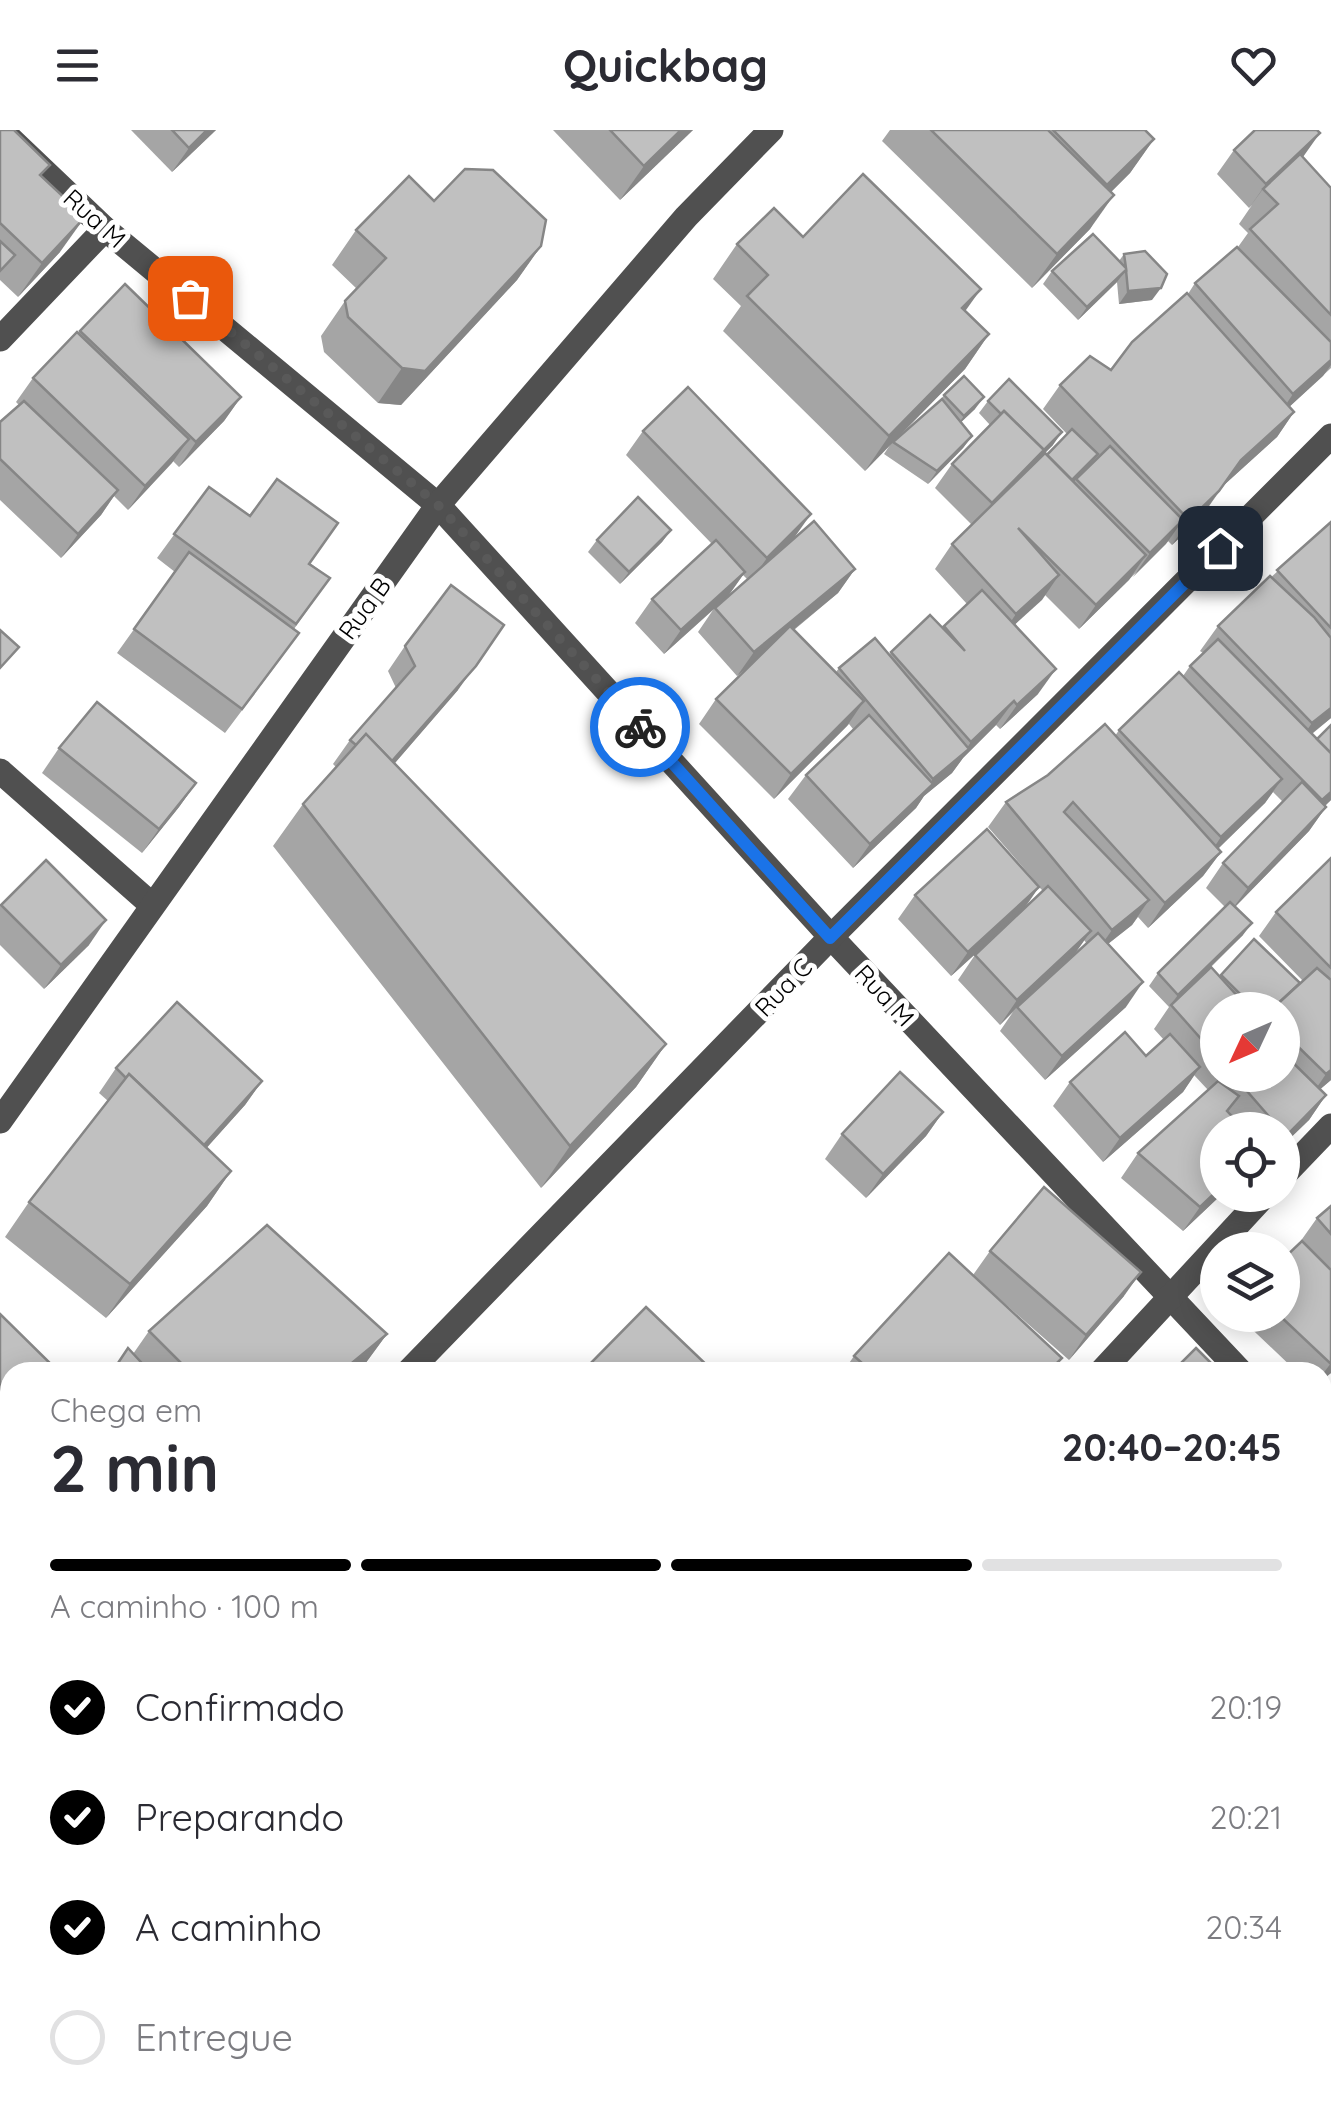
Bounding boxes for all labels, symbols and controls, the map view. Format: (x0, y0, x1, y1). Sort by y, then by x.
text: Quickbag (563, 37, 768, 93)
icon: menu (50, 38, 105, 93)
icon: heart (1226, 38, 1281, 93)
street label: Rua M (57, 182, 133, 254)
pin (148, 256, 233, 341)
icon: bag (163, 271, 218, 326)
pin (1178, 506, 1263, 591)
icon: home (1193, 521, 1248, 576)
street label: Rua B (331, 571, 397, 645)
courier (590, 677, 690, 777)
icon: bike (613, 700, 668, 755)
street label: Rua C (748, 951, 818, 1023)
street label: Rua M (849, 958, 921, 1032)
north arrow (1200, 992, 1300, 1092)
map controls (1200, 992, 1300, 1332)
button: locate (1200, 1112, 1300, 1212)
button: layers (1200, 1232, 1300, 1332)
text: Chega em (50, 1390, 202, 1430)
text: 20:40–20:45 (1062, 1423, 1282, 1471)
text: 2 min (50, 1427, 219, 1508)
text: A caminho · 100 m (50, 1586, 319, 1626)
icon: check (50, 1680, 105, 1735)
text: Confirmado (135, 1683, 345, 1731)
text: 20:19 (1210, 1687, 1282, 1727)
icon: check (50, 1790, 105, 1845)
text: Preparando (135, 1793, 344, 1841)
text: 20:21 (1210, 1797, 1282, 1837)
icon: check (50, 1900, 105, 1955)
text: A caminho (135, 1903, 322, 1951)
text: 20:34 (1206, 1907, 1282, 1947)
text: Entregue (135, 2013, 293, 2061)

